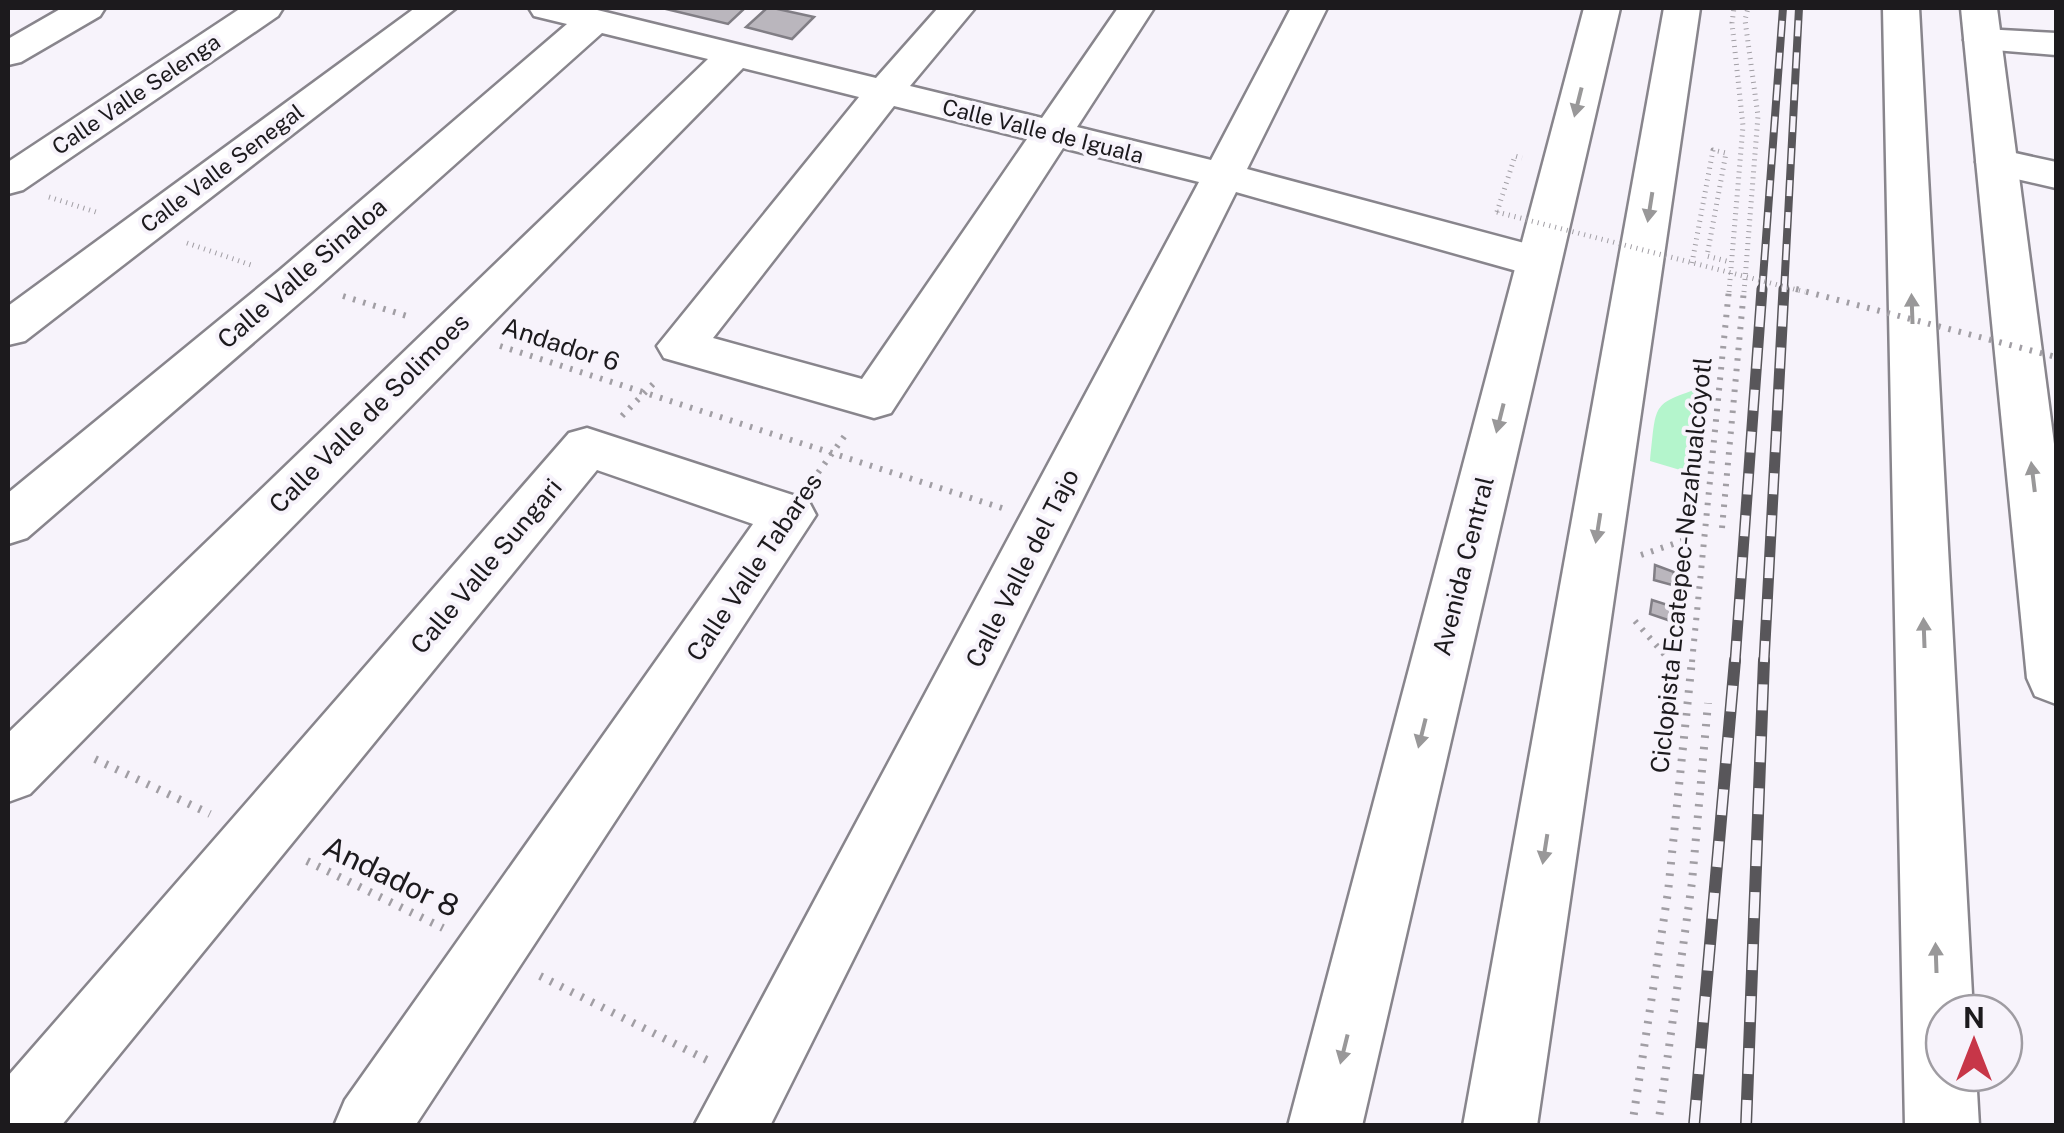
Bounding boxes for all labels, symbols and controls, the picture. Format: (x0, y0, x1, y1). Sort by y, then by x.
street label: Calle Valle Selenga (47, 28, 225, 160)
one-way arrow (1570, 87, 1585, 118)
street label: Calle Valle de Iguala (940, 93, 1146, 169)
street label: Calle Valle Senegal (135, 98, 309, 238)
street label: Calle Valle Sinaloa (211, 191, 393, 355)
one-way arrow (1642, 192, 1657, 224)
one-way arrow (1903, 292, 1919, 324)
street label: Calle Valle de Solimoes (263, 307, 475, 519)
street label: Andador 6 (499, 311, 623, 377)
street label: Ciclopista Ecatepec-Nezahualcóyotl (1644, 355, 1718, 775)
one-way arrow (1491, 403, 1507, 434)
one-way arrow (2025, 460, 2041, 492)
street label: Calle Valle del Tajo (959, 464, 1085, 672)
street label: Calle Valle Tabares (680, 467, 828, 667)
street label: Calle Valle Sungari (404, 472, 568, 660)
street label: Avenida Central (1426, 473, 1500, 659)
one-way arrow (1590, 513, 1605, 545)
one-way arrow (1916, 617, 1932, 649)
one-way arrow (1414, 718, 1429, 749)
street label: Andador 8 (318, 828, 465, 924)
one-way arrow (1537, 834, 1553, 865)
one-way arrow (1928, 942, 1944, 974)
north arrow (1924, 993, 2024, 1093)
text: N (1963, 1001, 1985, 1034)
one-way arrow (1336, 1034, 1351, 1065)

